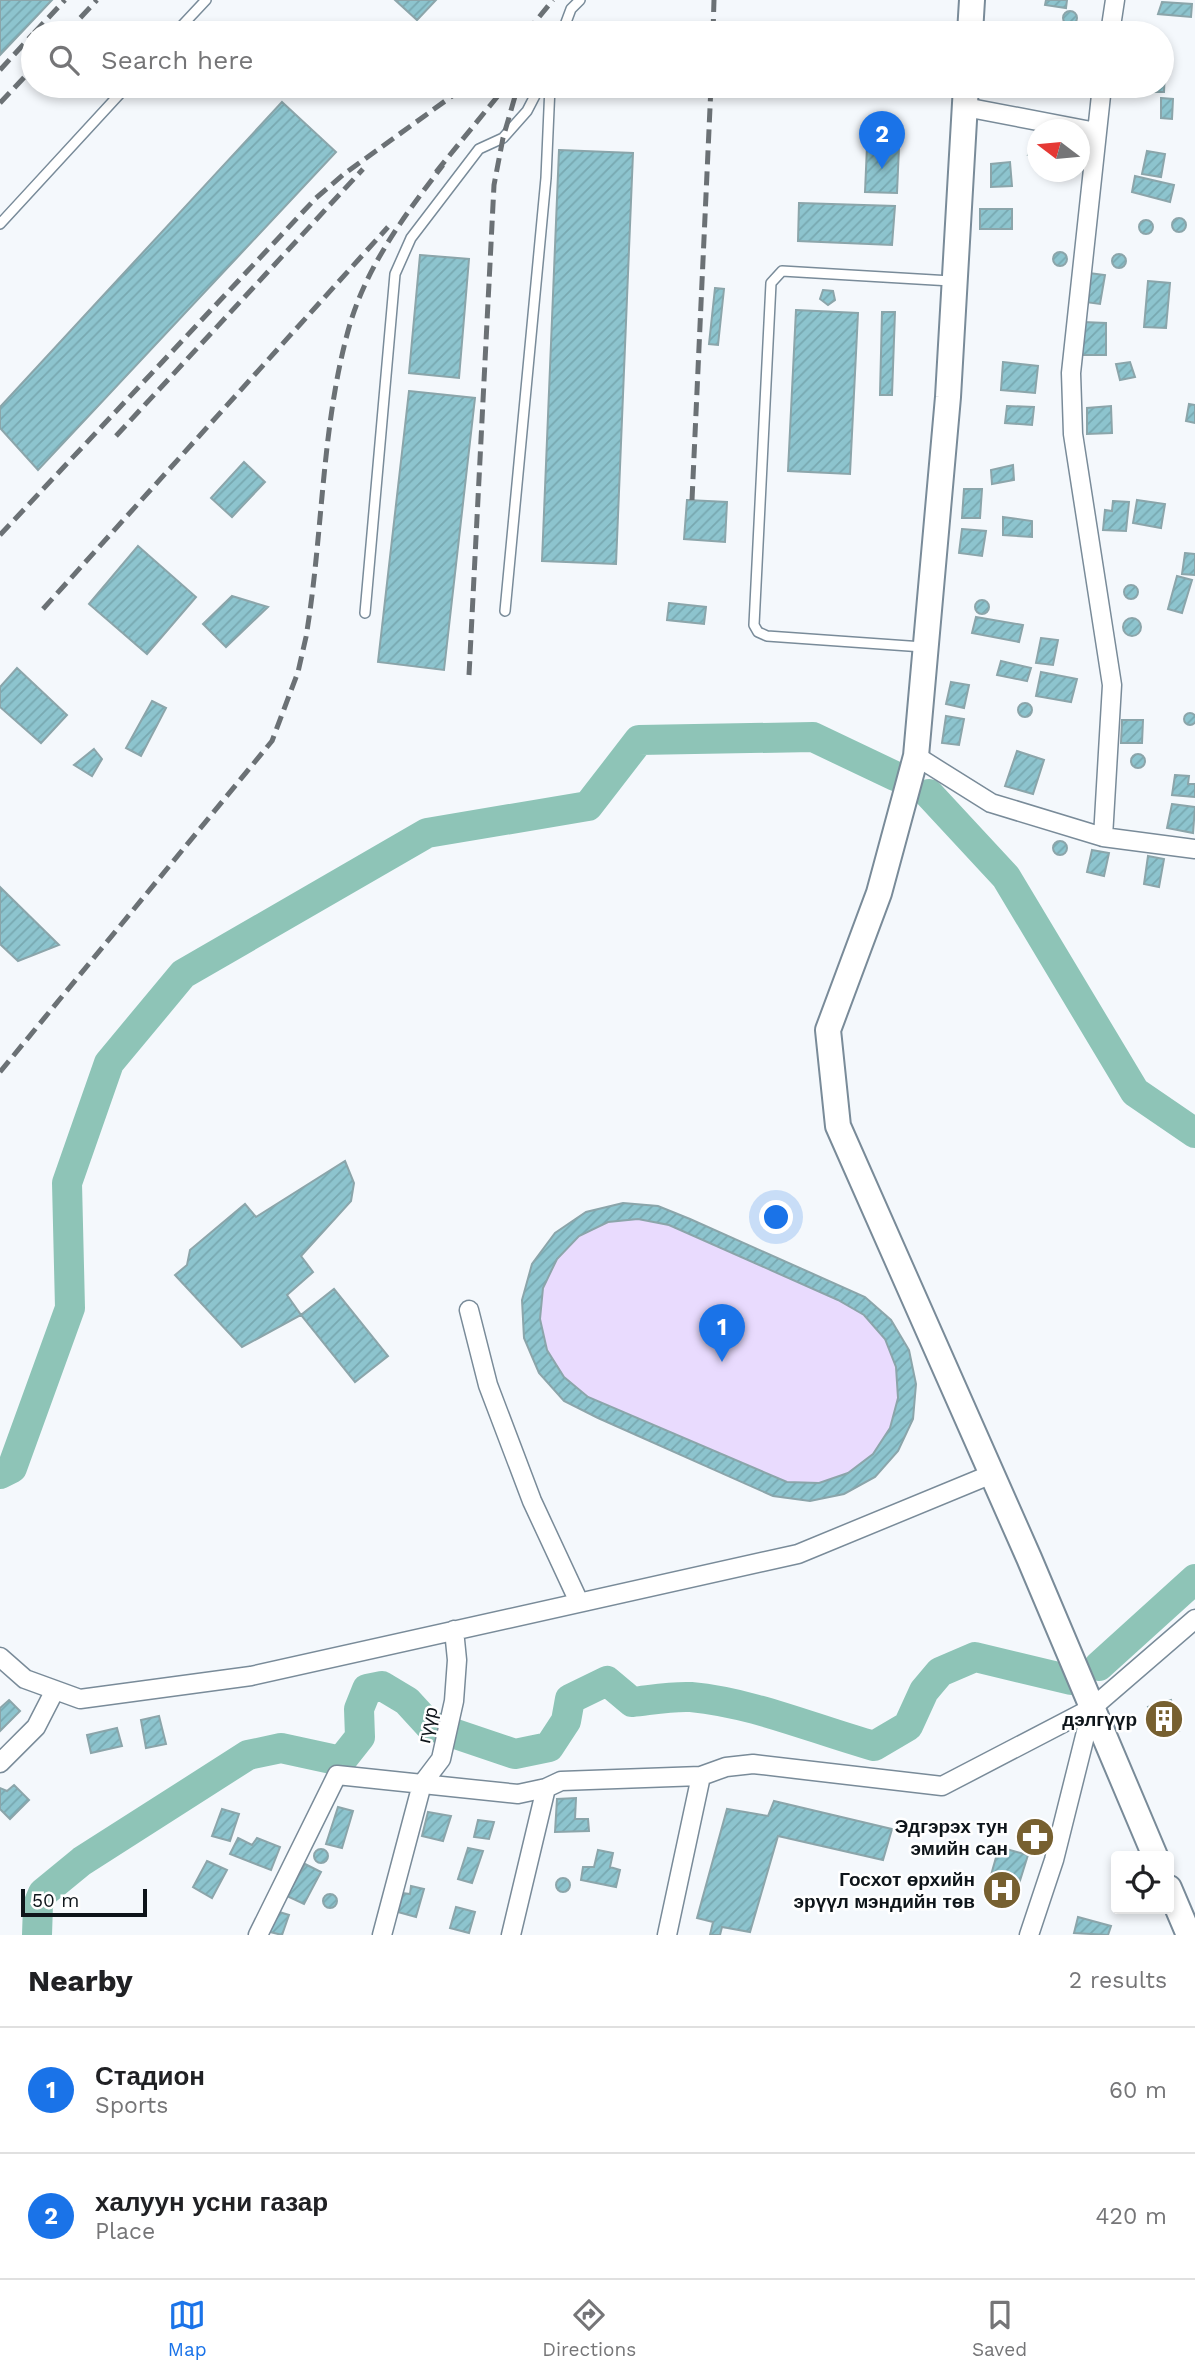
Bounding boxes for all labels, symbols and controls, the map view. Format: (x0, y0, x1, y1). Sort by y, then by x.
search box (21, 21, 1174, 98)
icon: search (45, 41, 83, 79)
text: Search here (101, 45, 253, 75)
pin: 2 (859, 111, 905, 169)
north arrow (1027, 119, 1090, 182)
your location (759, 1200, 793, 1234)
pin: 1 (699, 1304, 745, 1362)
building icon: дэлгүүр (1143, 1698, 1185, 1740)
street label: гүүр (412, 1705, 443, 1745)
place label: дэлгүүр (1062, 1708, 1137, 1731)
place label: Эдгэрэх тун эмийн сан (895, 1815, 1008, 1860)
pharmacy icon: Эдгэрэх тун эмийн сан (1014, 1816, 1056, 1858)
map controls (1111, 1851, 1174, 1914)
button: locate (1111, 1851, 1174, 1914)
place label: Госхот өрхийн эрүүл мэндийн төв (794, 1868, 975, 1913)
hospital icon: Госхот өрхийн эрүүл мэндийн төв (981, 1869, 1023, 1911)
scale bar (21, 1886, 147, 1918)
text: 50 m (32, 1889, 79, 1912)
text: Nearby (28, 1963, 133, 1998)
text: 2 results (1069, 1967, 1167, 1994)
text: Стадион (95, 2061, 205, 2091)
text: 1 (46, 2077, 56, 2104)
text: 60 m (1109, 2077, 1167, 2104)
text: Sports (95, 2092, 168, 2119)
text: халуун усни газар (95, 2187, 328, 2217)
text: 2 (44, 2203, 58, 2230)
text: 420 m (1095, 2203, 1167, 2230)
text: Place (95, 2218, 155, 2245)
tab: Map (168, 2296, 207, 2361)
tab: Directions (542, 2296, 636, 2361)
tab: Saved (972, 2296, 1027, 2361)

